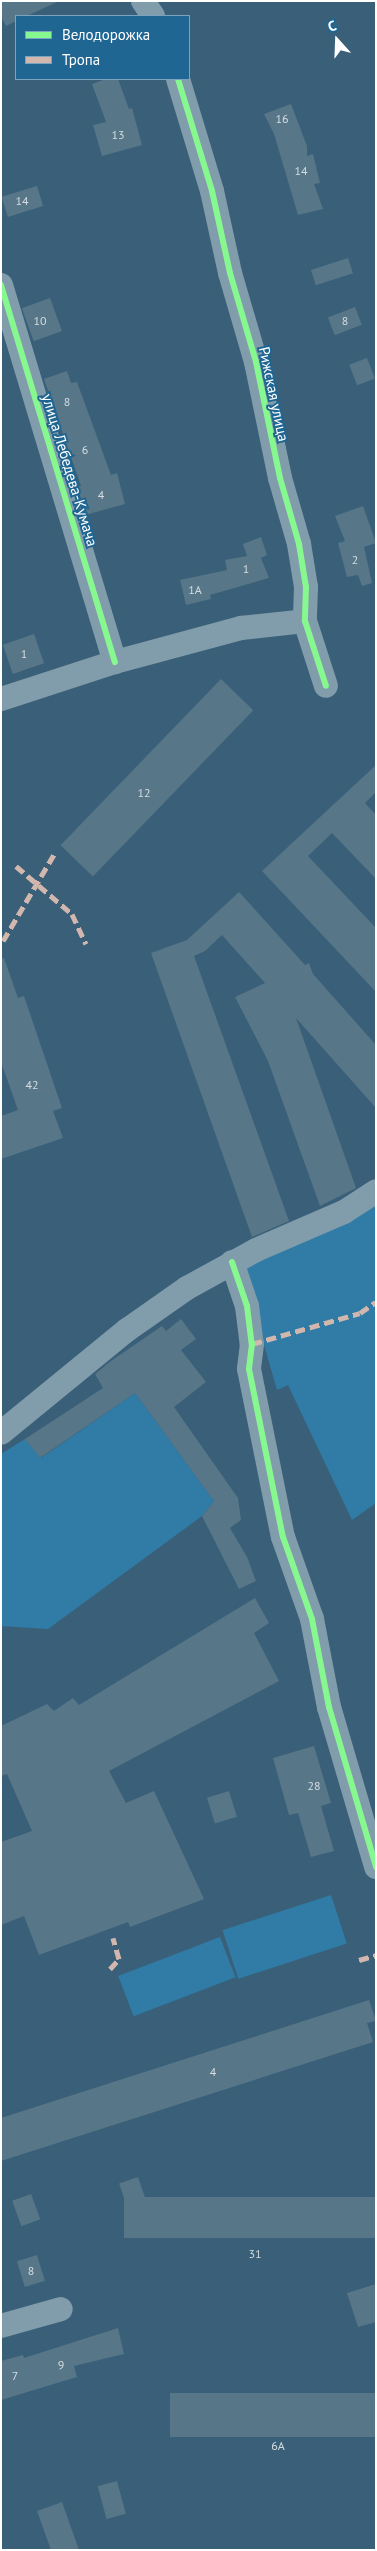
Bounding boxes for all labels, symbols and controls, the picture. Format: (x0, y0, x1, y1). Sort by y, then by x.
legend (15, 15, 190, 80)
north arrow (312, 15, 362, 65)
text: С (325, 16, 339, 36)
text: Велодорожка (62, 25, 150, 44)
text: Тропа (62, 50, 100, 69)
house number: 16 (275, 112, 289, 126)
house number: 13 (111, 128, 125, 142)
house number: 14 (294, 164, 308, 178)
house number: 14 (15, 194, 29, 208)
house number: 10 (33, 314, 47, 328)
house number: 8 (342, 314, 348, 328)
street label: Рижская улица (255, 345, 293, 443)
street label: улица Лебедева-Кумача (38, 392, 102, 548)
house number: 8 (64, 395, 70, 409)
house number: 6 (82, 443, 88, 457)
house number: 4 (98, 488, 104, 502)
house number: 2 (352, 553, 358, 567)
house number: 1 (243, 562, 249, 576)
house number: 1А (188, 583, 202, 597)
house number: 1 (21, 647, 27, 661)
house number: 12 (137, 786, 151, 800)
house number: 42 (25, 1078, 39, 1092)
house number: 28 (307, 1779, 321, 1793)
house number: 4 (210, 2065, 216, 2079)
house number: 31 (248, 2247, 262, 2261)
house number: 8 (28, 2264, 34, 2278)
house number: 9 (58, 2358, 64, 2372)
house number: 7 (12, 2369, 18, 2383)
house number: 6А (271, 2439, 285, 2453)

